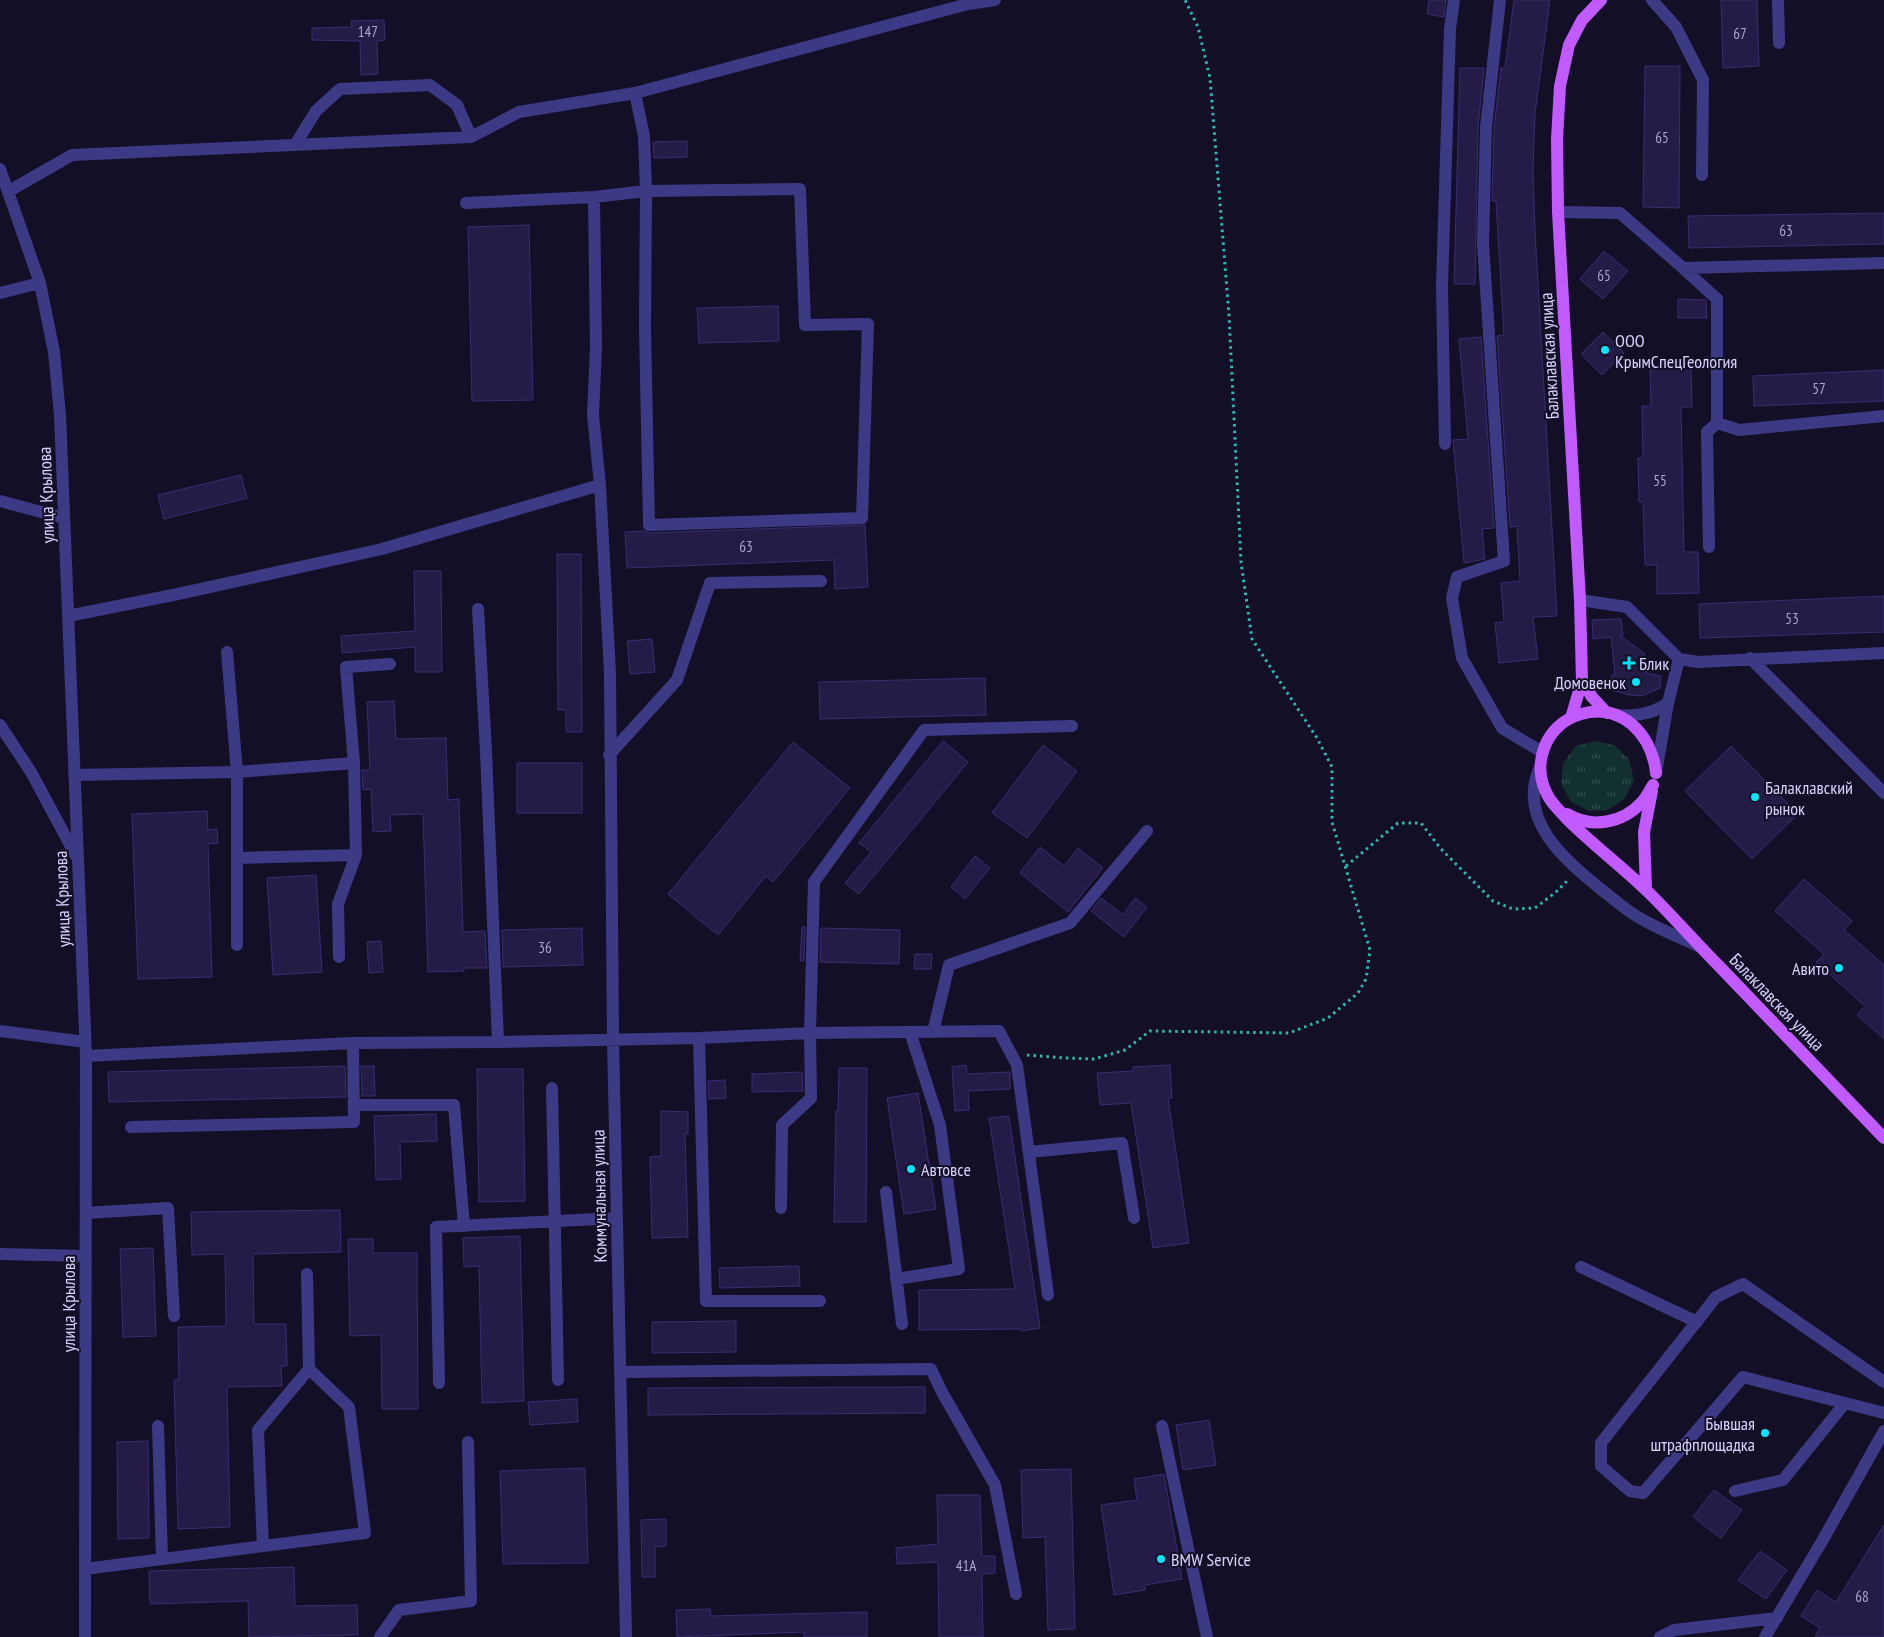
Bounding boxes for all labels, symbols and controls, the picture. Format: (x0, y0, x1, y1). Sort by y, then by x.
house number: 147 (358, 22, 378, 41)
house number: 67 (1733, 24, 1747, 43)
house number: 65 (1655, 128, 1669, 147)
house number: 63 (1779, 221, 1793, 240)
house number: 65 (1597, 266, 1611, 285)
street label: Балаклавская улица (1534, 292, 1564, 420)
place label: ООО КрымСпецГеология (1615, 329, 1737, 373)
marker: ООО КрымСпецГеология (1599, 344, 1611, 356)
house number: 57 (1812, 379, 1826, 398)
street label: улица Крылова (33, 446, 59, 544)
house number: 55 (1653, 471, 1667, 490)
house number: 63 (739, 537, 753, 556)
house number: 53 (1785, 609, 1799, 628)
place label: Блик (1639, 652, 1669, 675)
marker: Блик (1623, 657, 1635, 669)
place label: Домовенок (1554, 671, 1626, 694)
marker: Домовенок (1630, 676, 1642, 688)
place label: Балаклавский рынок (1765, 776, 1853, 820)
marker: Балаклавский рынок (1749, 791, 1761, 803)
street label: улица Крылова (49, 850, 75, 948)
house number: 36 (538, 938, 552, 957)
street label: Балаклавская улица (1725, 948, 1829, 1056)
place label: Авито (1792, 957, 1829, 980)
marker: Авито (1833, 962, 1845, 974)
street label: Коммунальная улица (586, 1129, 612, 1263)
place label: Автовсе (921, 1158, 971, 1181)
marker: Автовсе (905, 1163, 917, 1175)
street label: улица Крылова (57, 1256, 80, 1352)
place label: Бывшая штрафплощадка (1651, 1412, 1755, 1456)
marker: Бывшая штрафплощадка (1759, 1427, 1771, 1439)
place label: BMW Service (1171, 1548, 1251, 1571)
marker: BMW Service (1155, 1553, 1167, 1565)
house number: 41А (956, 1556, 977, 1575)
house number: 68 (1855, 1587, 1869, 1606)

